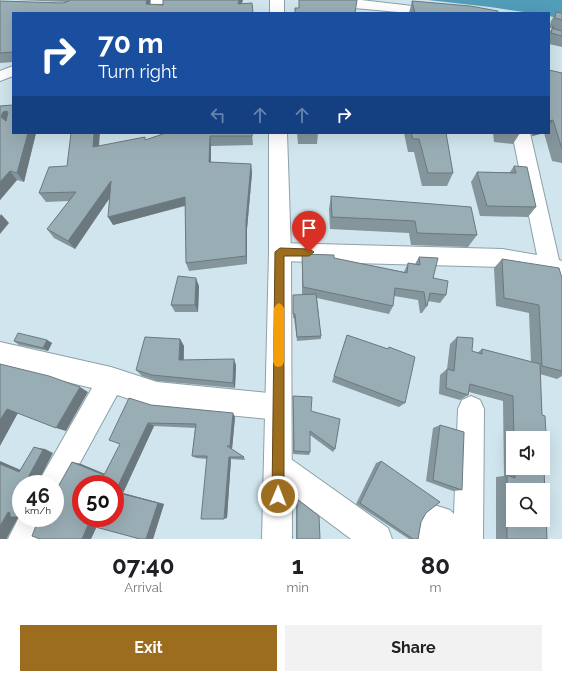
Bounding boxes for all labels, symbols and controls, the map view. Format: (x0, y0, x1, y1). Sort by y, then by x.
text: 70 m (98, 27, 164, 60)
icon: right (32, 28, 84, 80)
text: Turn right (98, 61, 177, 82)
icon: left (207, 104, 229, 126)
icon: ahead (249, 104, 271, 126)
icon: ahead (291, 104, 313, 126)
icon: right (333, 104, 355, 126)
pin (292, 211, 326, 252)
icon: arrive (298, 217, 320, 239)
map controls (506, 431, 550, 527)
button: sound (506, 431, 550, 475)
speed limit sign: 50 (72, 475, 124, 527)
position arrow (257, 475, 299, 517)
button: search (506, 483, 550, 527)
text: 46 (26, 484, 50, 508)
text: km/h (25, 505, 51, 516)
text: 07:40 (112, 551, 175, 580)
text: 1 (292, 551, 304, 580)
text: 80 (421, 551, 450, 580)
text: Arrival (124, 580, 162, 595)
text: min (286, 580, 309, 595)
text: m (429, 580, 441, 595)
button: Exit (20, 625, 277, 671)
button: Share (285, 625, 542, 671)

